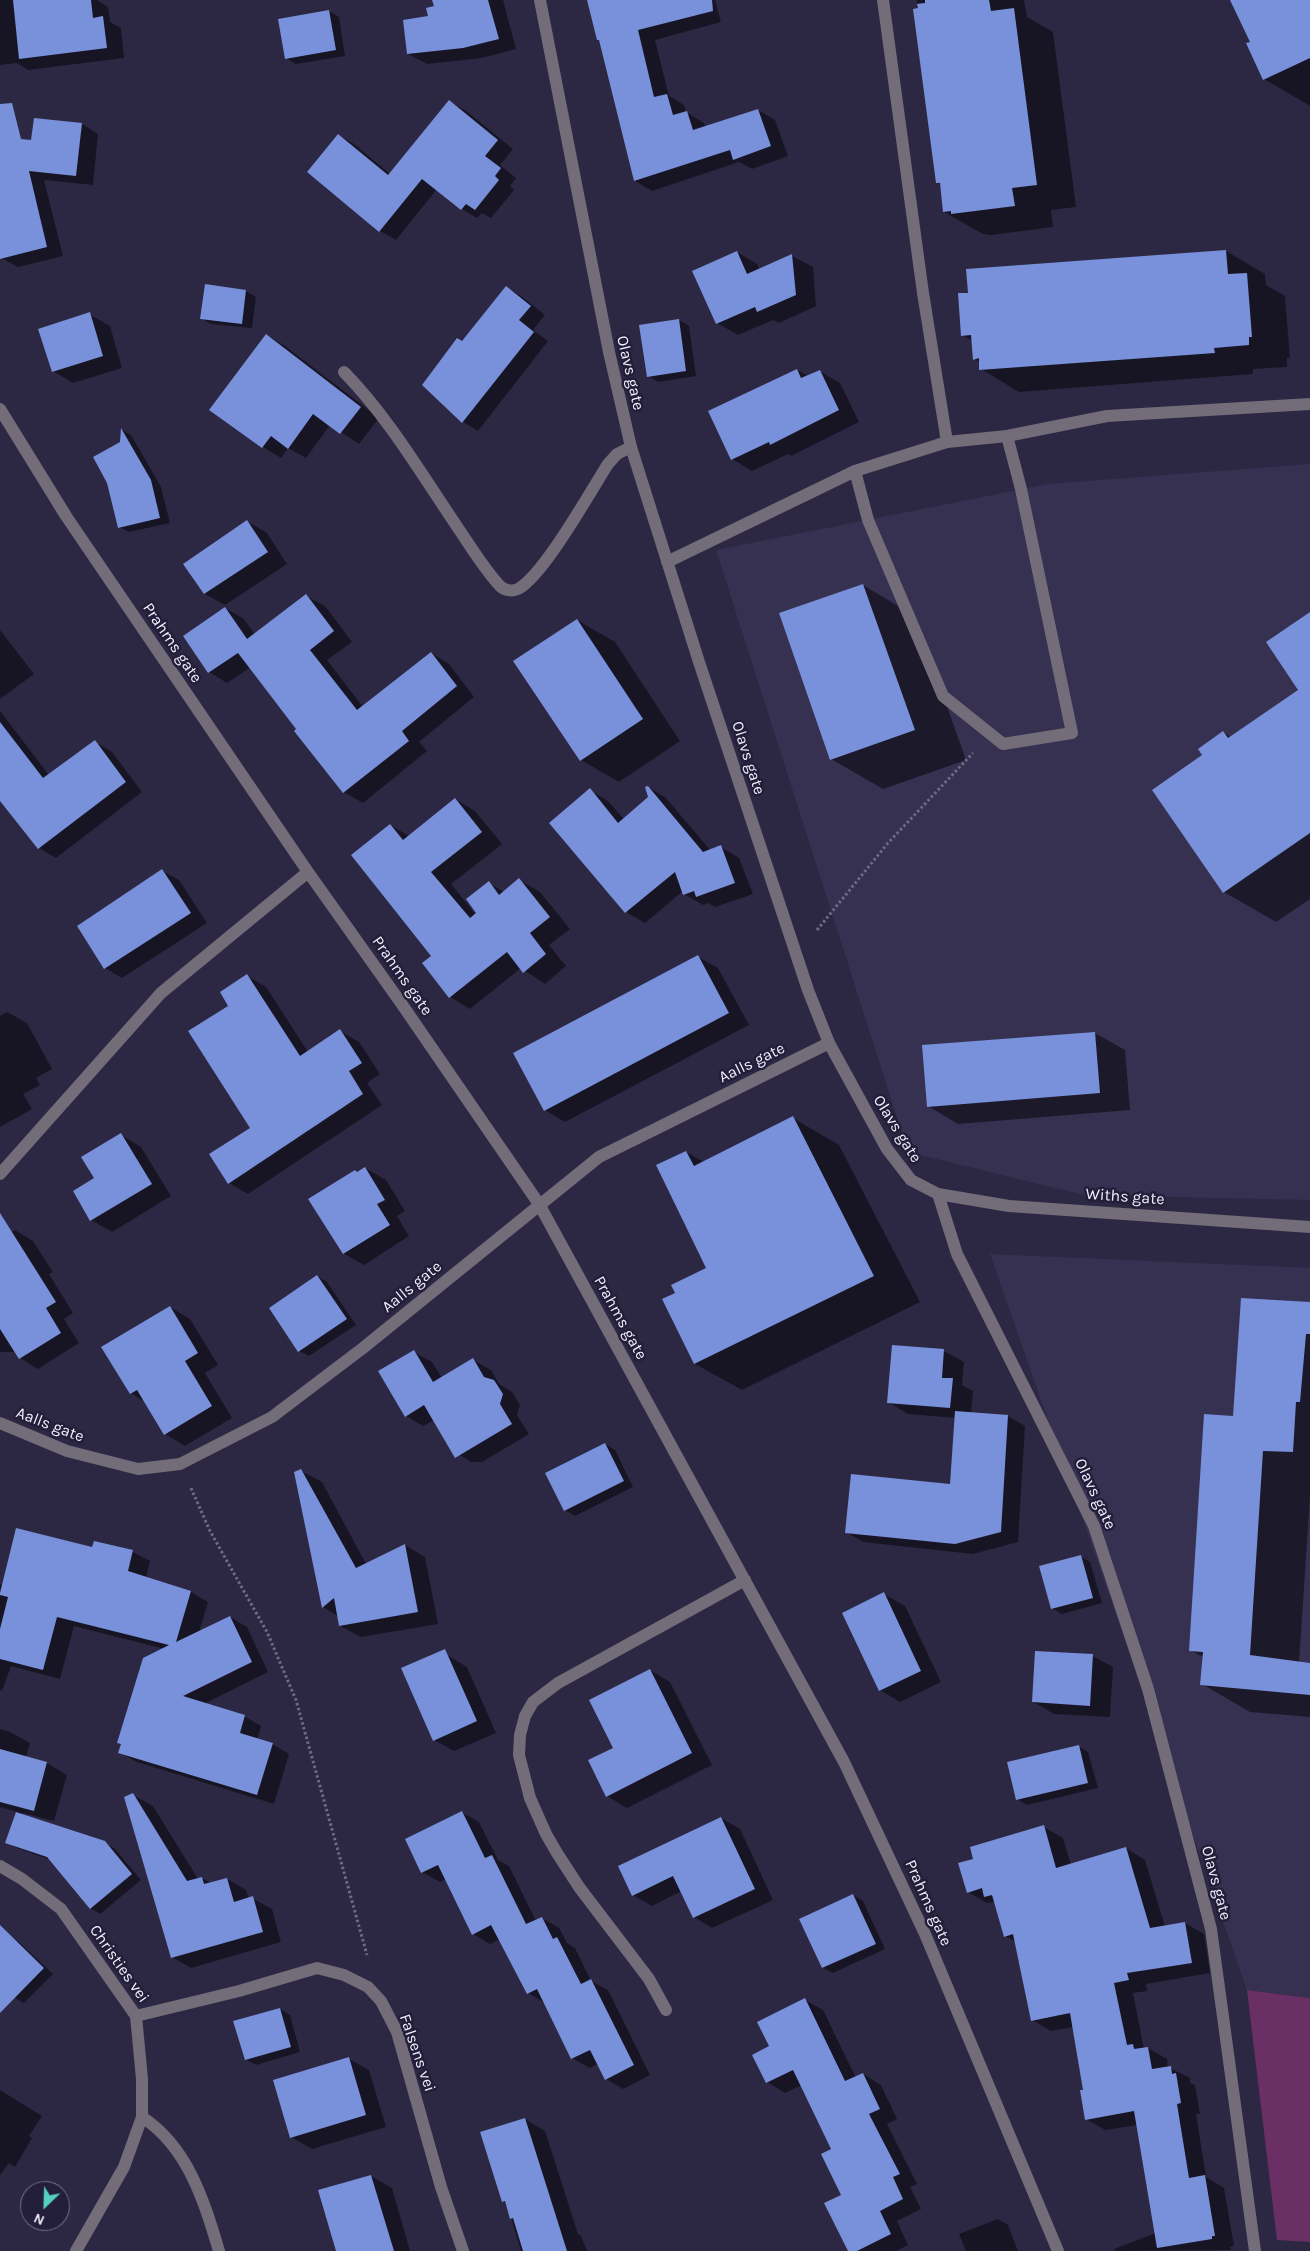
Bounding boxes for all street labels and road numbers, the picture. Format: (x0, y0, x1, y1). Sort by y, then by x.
street label: Olavs gate (612, 334, 648, 412)
street label: Prahms gate (138, 599, 206, 687)
street label: Olavs gate (727, 719, 769, 797)
street label: Prahms gate (368, 933, 436, 1019)
street label: Aalls gate (716, 1039, 788, 1087)
street label: Olavs gate (869, 1092, 925, 1166)
street label: Withs gate (1085, 1185, 1165, 1209)
street label: Aalls gate (378, 1257, 446, 1317)
street label: Prahms gate (589, 1273, 651, 1363)
street label: Aalls gate (13, 1403, 87, 1447)
street label: Olavs gate (1070, 1456, 1120, 1532)
street label: Olavs gate (1197, 1844, 1235, 1922)
street label: Prahms gate (900, 1857, 956, 1949)
street label: Christies vei (85, 1921, 153, 2007)
street label: Falsens vei (395, 2012, 439, 2094)

